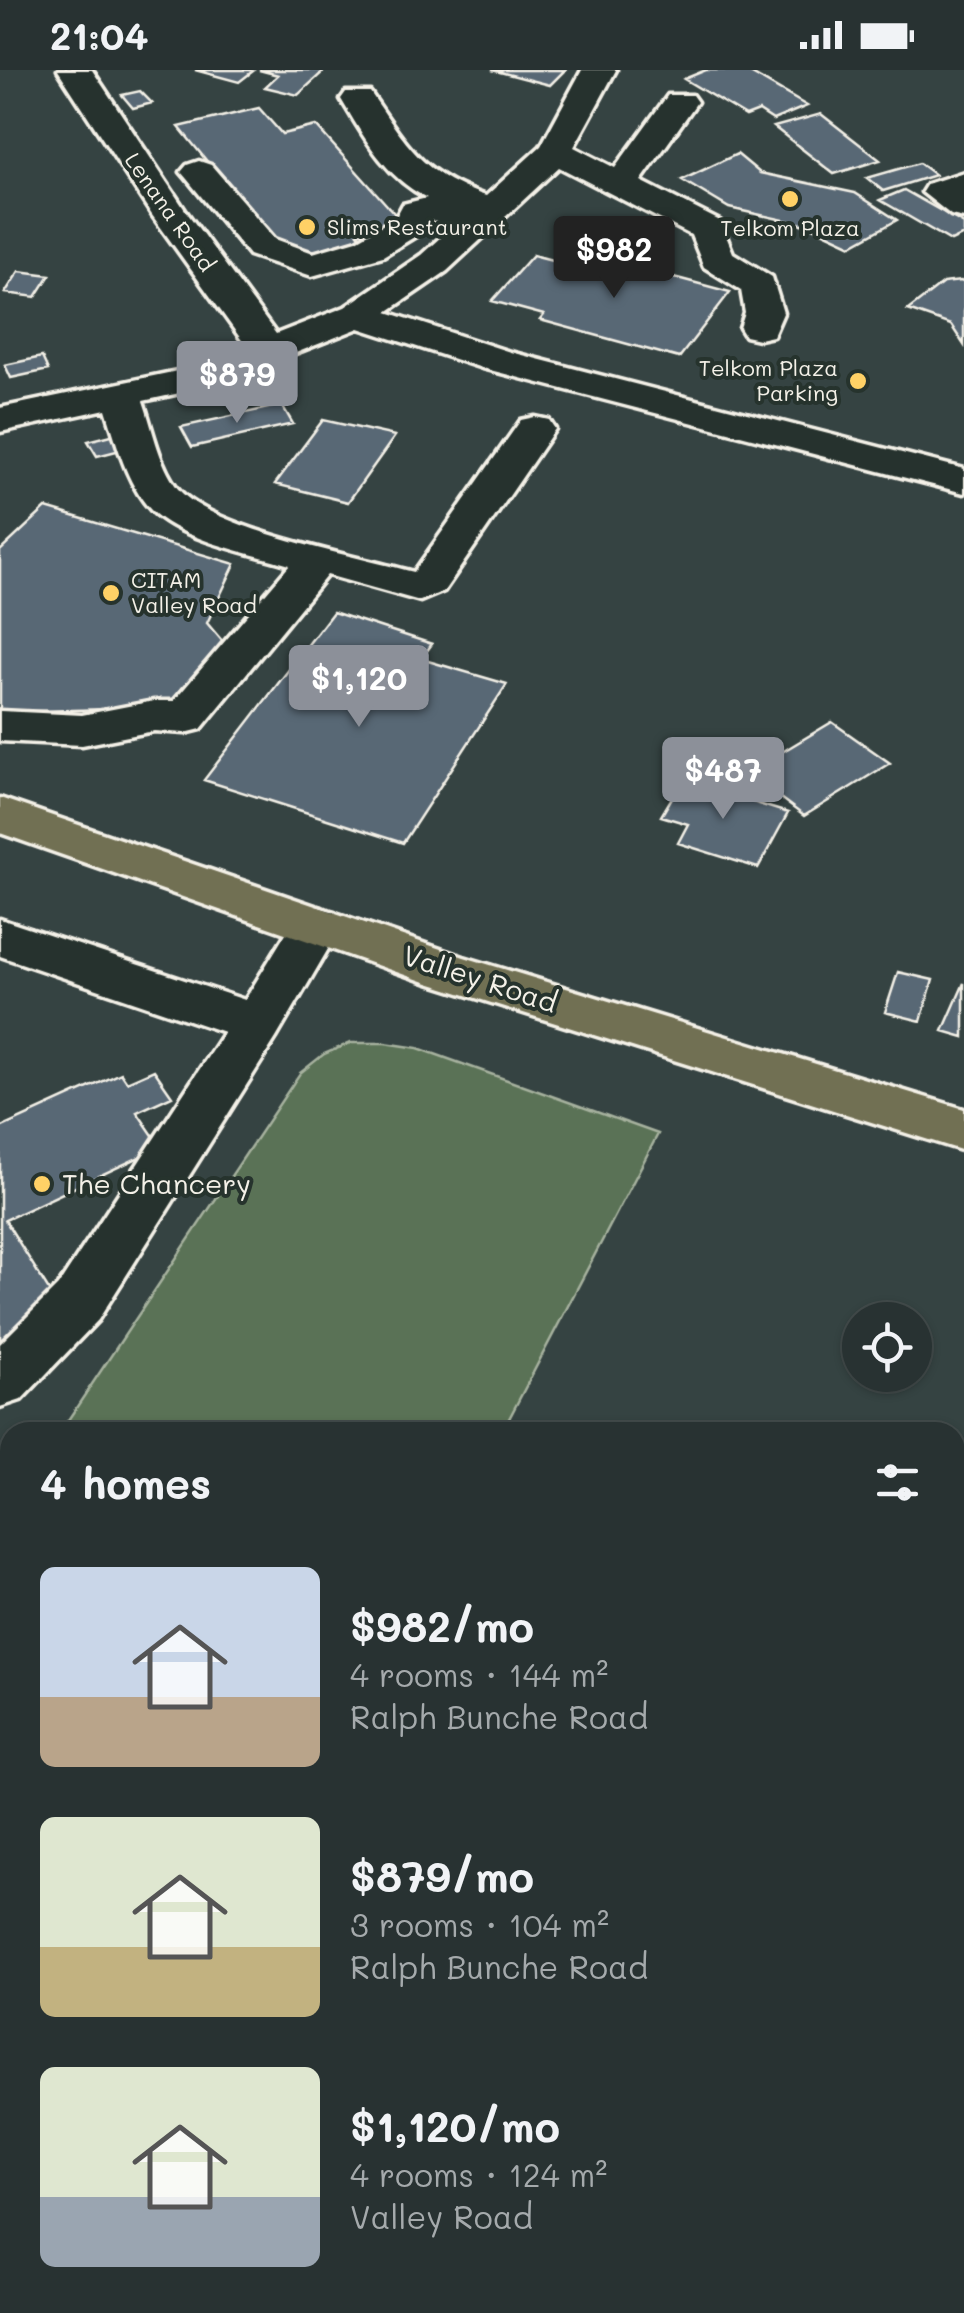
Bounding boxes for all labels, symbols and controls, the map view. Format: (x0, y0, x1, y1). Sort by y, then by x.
text: 21:04 (50, 10, 149, 60)
street label: Lenana Road (119, 147, 222, 277)
marker: Telkom Plaza (779, 188, 801, 210)
place label: Slims Restaurant (327, 212, 507, 241)
place label: Telkom Plaza (720, 213, 860, 242)
marker: Slims Restaurant (296, 216, 318, 238)
pin: $982 (555, 216, 673, 301)
text: $982 (576, 227, 652, 269)
pin: $879 (178, 341, 296, 426)
text: $879 (199, 352, 275, 394)
place label: Telkom Plaza Parking (699, 353, 838, 407)
marker: Telkom Plaza Parking (847, 370, 869, 392)
place label: CITAM Valley Road (131, 565, 257, 619)
marker: CITAM Valley Road (100, 582, 122, 604)
pin: $1,120 (278, 645, 440, 730)
text: $1,120 (311, 656, 407, 698)
pin: $487 (664, 737, 782, 822)
text: $487 (684, 748, 762, 790)
street label: Valley Road (399, 936, 562, 1020)
place label: The Chancery (62, 1165, 251, 1201)
marker: The Chancery (31, 1173, 53, 1195)
map controls (842, 1302, 932, 1392)
button: locate (842, 1302, 932, 1392)
text: 4 homes (40, 1455, 211, 1510)
icon: filters (870, 1455, 925, 1510)
text: $982/mo (350, 1598, 534, 1653)
icon: home (120, 1607, 240, 1727)
text: 4 rooms · 144 m² (350, 1653, 608, 1695)
text: Ralph Bunche Road (350, 1695, 648, 1737)
text: $879/mo (350, 1848, 534, 1903)
icon: home (120, 1857, 240, 1977)
text: 3 rooms · 104 m² (350, 1903, 609, 1945)
text: Ralph Bunche Road (350, 1945, 648, 1987)
text: $1,120/mo (350, 2098, 560, 2153)
icon: home (120, 2107, 240, 2227)
text: 4 rooms · 124 m² (350, 2153, 607, 2195)
text: Valley Road (350, 2195, 533, 2237)

